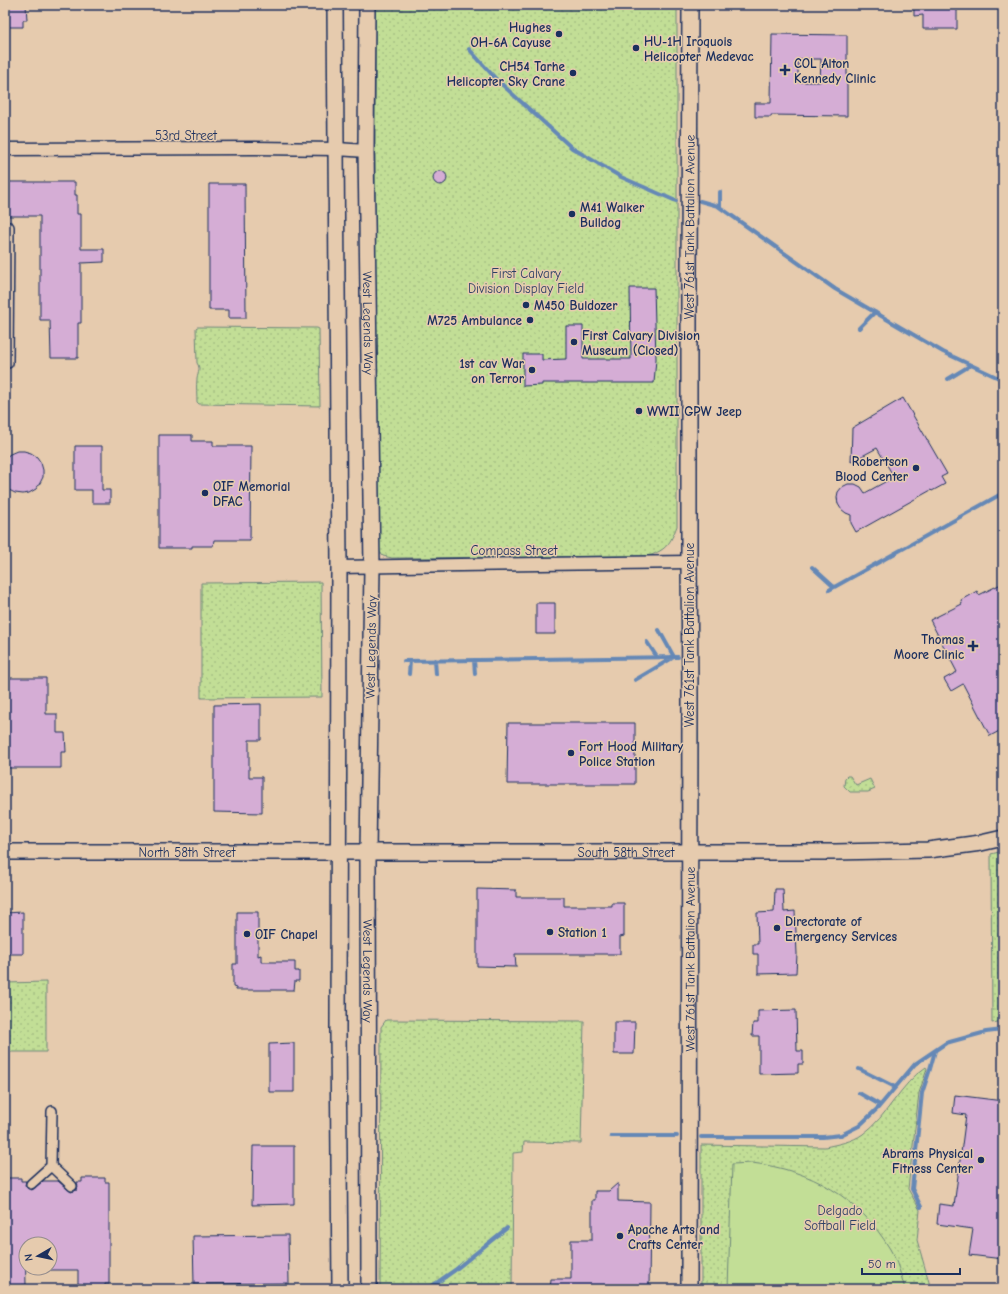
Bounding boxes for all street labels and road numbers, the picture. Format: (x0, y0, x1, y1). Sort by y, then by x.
street label: 53rd Street (155, 128, 218, 143)
street label: West 761st Tank Battalion Avenue (682, 134, 697, 319)
street label: West Legends Way (360, 271, 377, 375)
street label: West 761st Tank Battalion Avenue (682, 542, 697, 727)
street label: Compass Street (471, 543, 559, 558)
street label: West Legends Way (363, 595, 379, 699)
street label: North 58th Street (138, 845, 237, 860)
street label: South 58th Street (577, 845, 676, 860)
street label: West 761st Tank Battalion Avenue (682, 866, 697, 1051)
street label: West Legends Way (361, 919, 376, 1023)

